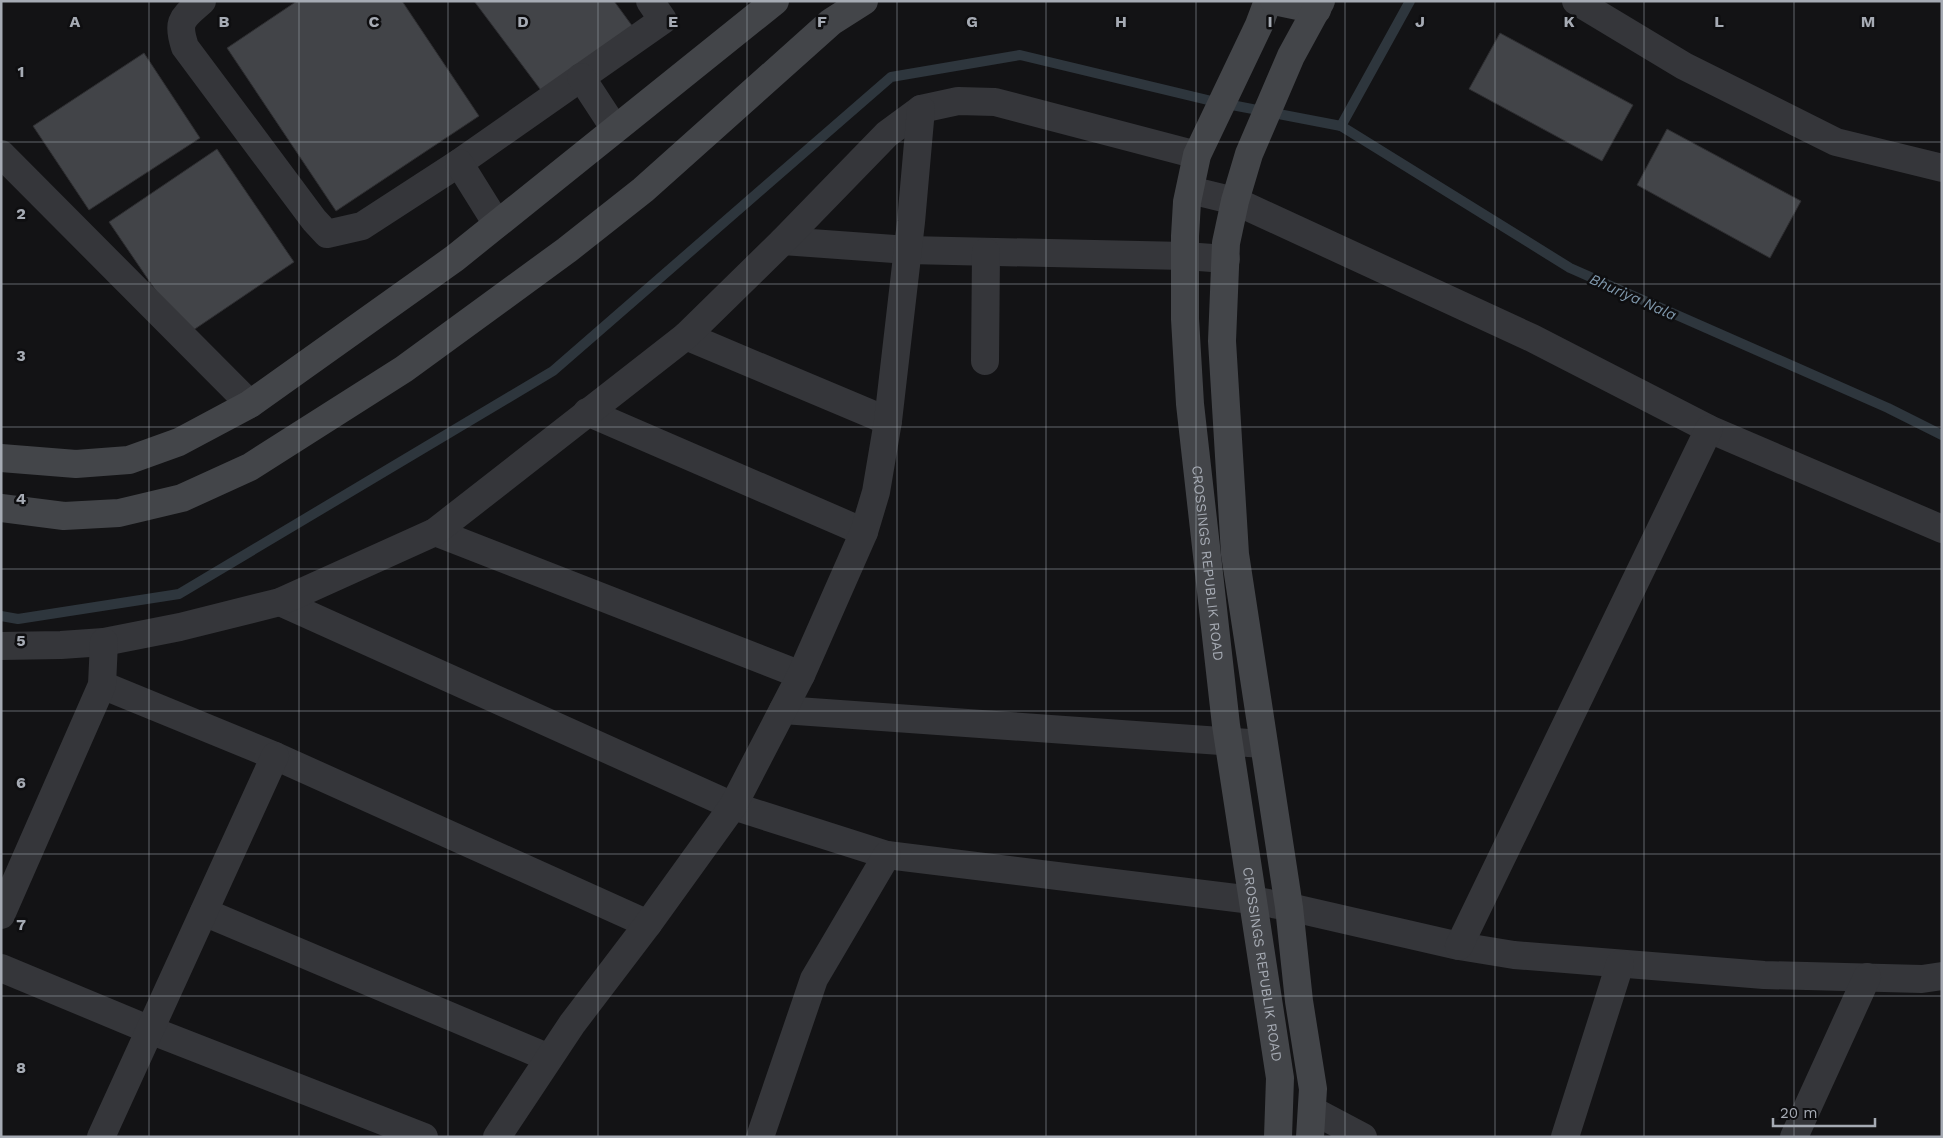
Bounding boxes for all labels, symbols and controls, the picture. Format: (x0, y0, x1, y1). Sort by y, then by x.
text: A (70, 12, 81, 31)
text: B (219, 12, 230, 31)
text: C (369, 12, 380, 31)
text: D (517, 12, 529, 31)
text: E (668, 12, 678, 31)
text: F (817, 12, 827, 31)
text: G (966, 12, 978, 31)
text: H (1115, 12, 1127, 31)
text: I (1267, 12, 1273, 31)
text: J (1415, 12, 1425, 31)
text: K (1563, 12, 1575, 31)
text: L (1714, 12, 1724, 31)
text: M (1861, 12, 1875, 31)
text: 1 (18, 62, 24, 81)
text: 2 (16, 204, 26, 223)
water label: Bhuriya Nala (1587, 270, 1679, 324)
text: 3 (16, 346, 26, 365)
street label: CROSSINGS REPUBLIK ROAD (1189, 465, 1227, 662)
text: 4 (16, 489, 26, 508)
text: 5 (16, 631, 26, 650)
text: 6 (16, 773, 26, 792)
street label: CROSSINGS REPUBLIK ROAD (1240, 866, 1285, 1063)
text: 7 (16, 915, 26, 934)
text: 8 (16, 1058, 26, 1077)
scale bar (1773, 1096, 1876, 1128)
text: 20 m (1780, 1104, 1818, 1122)

